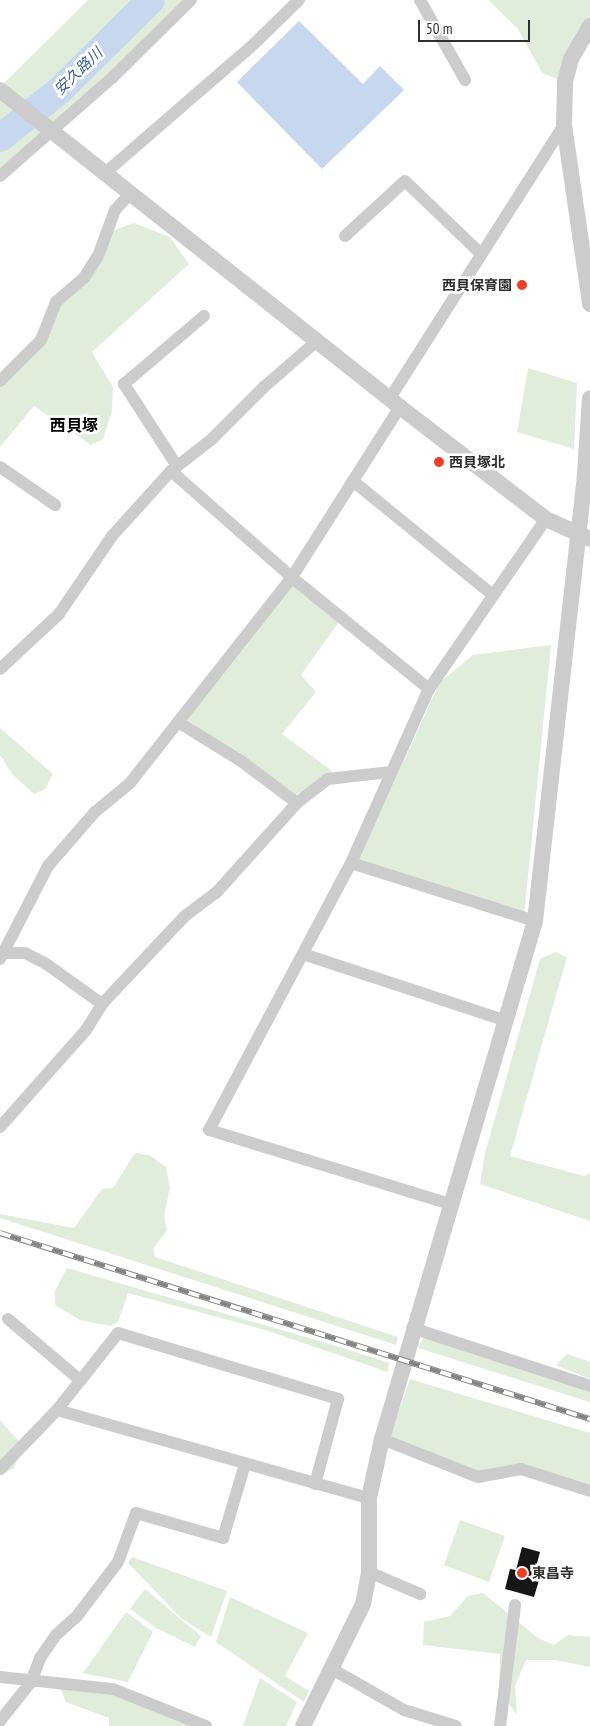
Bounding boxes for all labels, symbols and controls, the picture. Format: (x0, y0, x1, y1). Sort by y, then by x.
scale bar (420, 10, 532, 42)
text: 50 m (426, 19, 452, 38)
water label: 安久路川 (50, 44, 106, 98)
place label: 西貝保育園 (442, 277, 512, 293)
marker: 西貝保育園 (516, 279, 528, 291)
district label: 西貝塚 (50, 415, 98, 435)
place label: 西貝塚北 (449, 454, 505, 470)
marker: 西貝塚北 (433, 456, 445, 468)
place label: 東昌寺 (532, 1565, 574, 1581)
marker: 東昌寺 (516, 1567, 528, 1579)

